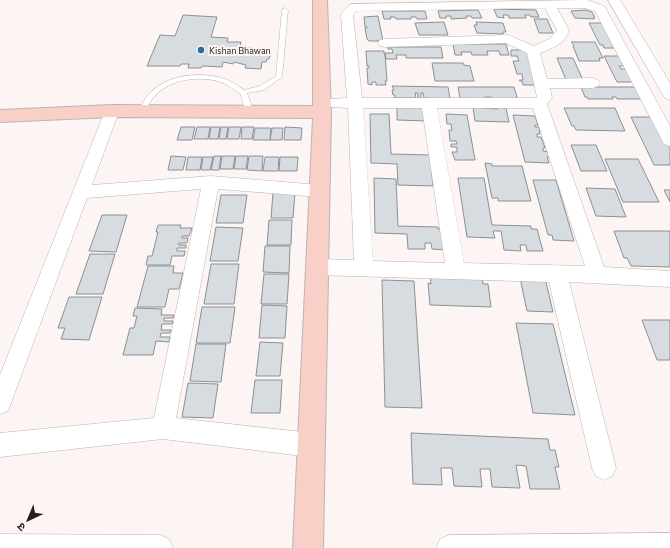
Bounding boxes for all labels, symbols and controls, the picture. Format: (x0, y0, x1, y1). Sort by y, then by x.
marker: Kishan Bhawan (196, 45, 206, 55)
place label: Kishan Bhawan (209, 45, 271, 56)
north arrow (8, 500, 48, 540)
text: उ (13, 520, 28, 534)

